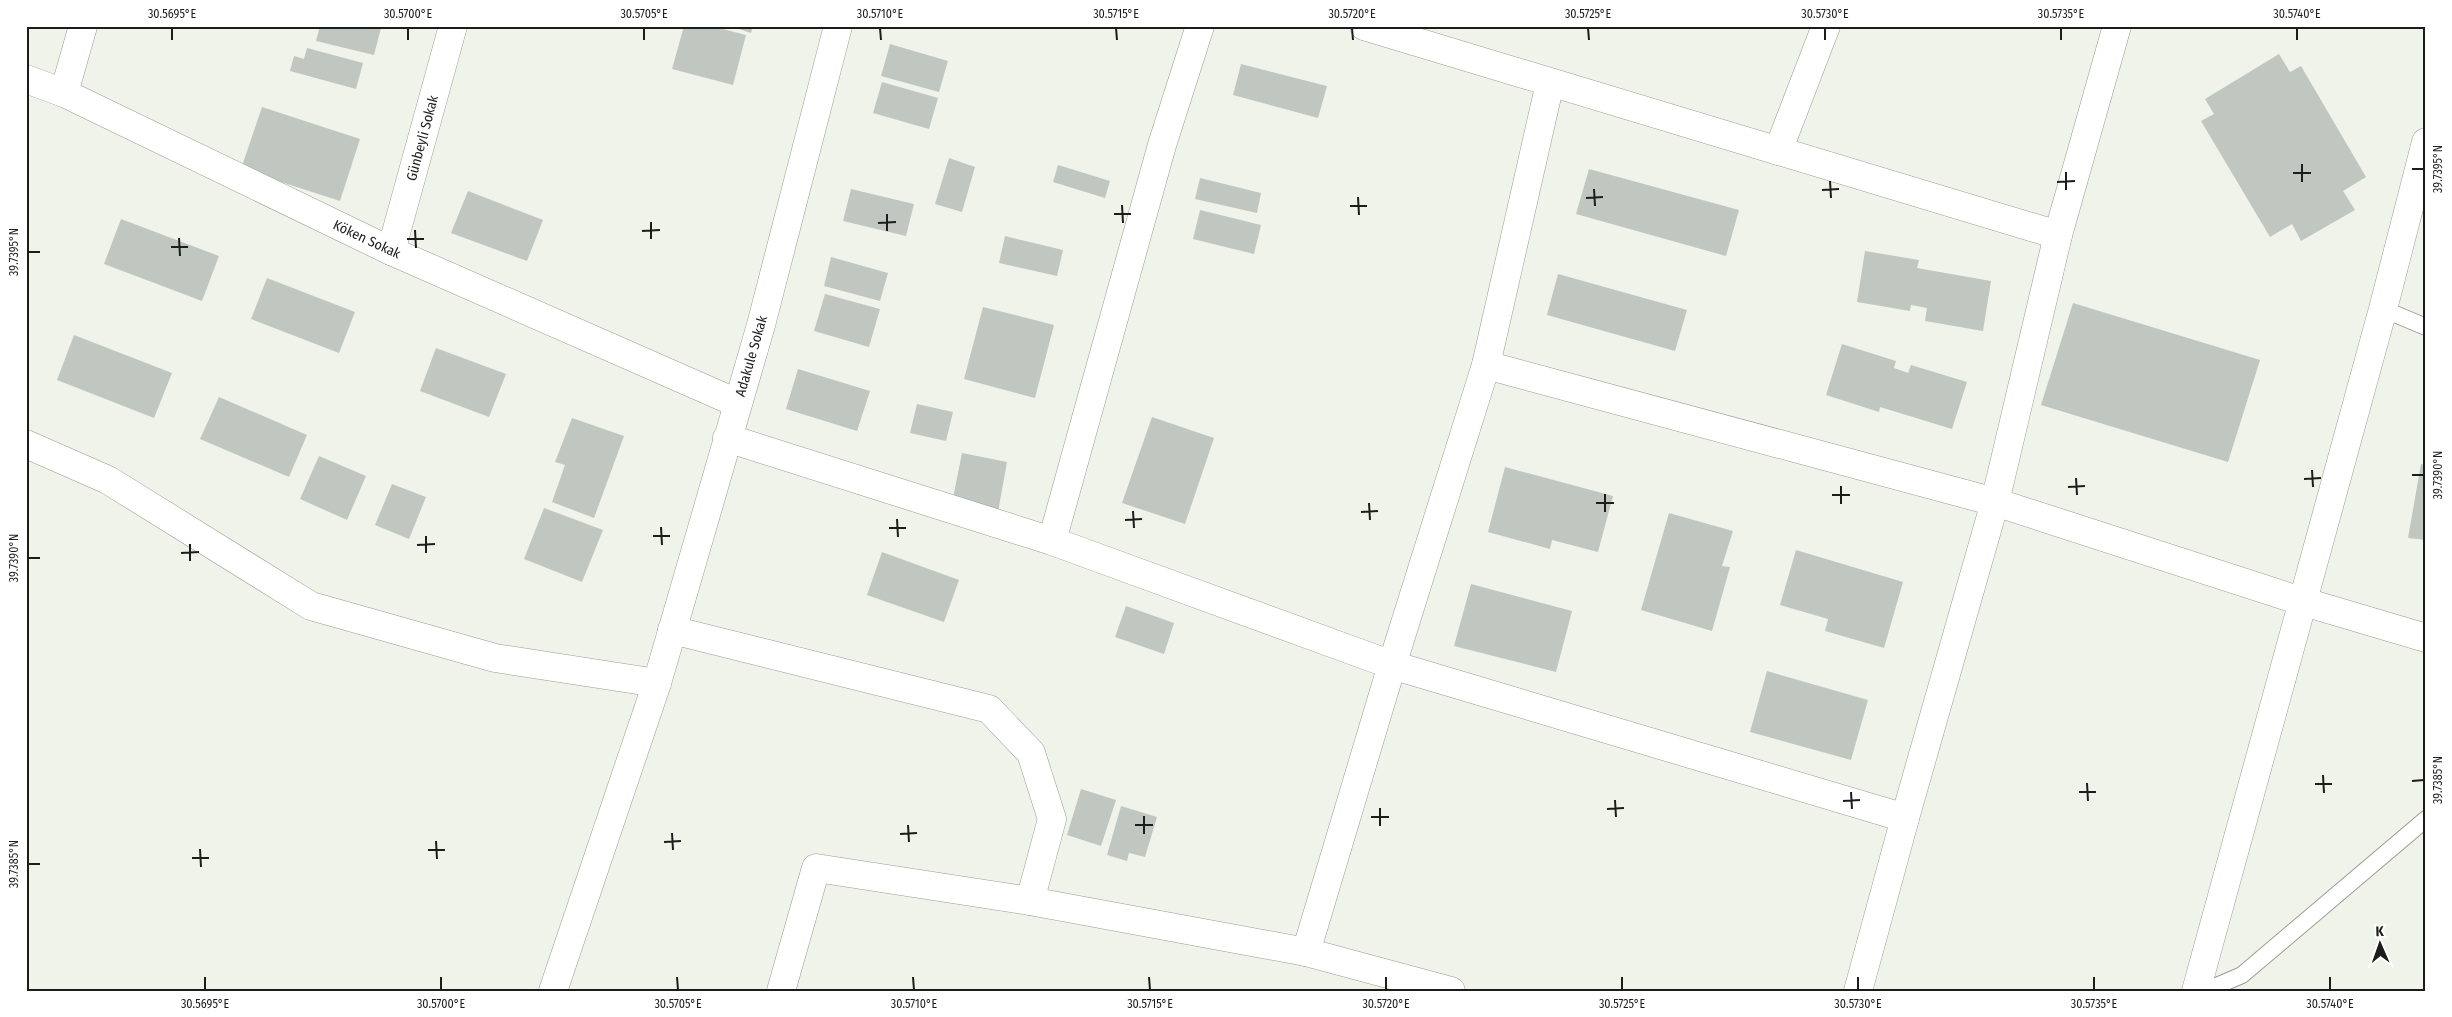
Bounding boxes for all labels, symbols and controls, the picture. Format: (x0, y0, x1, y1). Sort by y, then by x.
text: 30.5695°E (148, 7, 196, 21)
text: 30.5700°E (384, 7, 432, 21)
text: 30.5705°E (620, 7, 668, 21)
text: 30.5710°E (857, 7, 904, 21)
text: 30.5715°E (1093, 7, 1139, 21)
text: 30.5720°E (1328, 7, 1376, 21)
text: 30.5725°E (1565, 7, 1611, 21)
text: 30.5730°E (1801, 7, 1849, 21)
text: 30.5735°E (2038, 7, 2085, 21)
text: 30.5740°E (2273, 7, 2321, 21)
street label: Günbeyli Sokak (403, 93, 442, 183)
text: 39.7395°N (2431, 145, 2445, 193)
street label: Köken Sokak (330, 216, 404, 263)
text: 39.7395°N (7, 228, 21, 276)
street label: Adakule Sokak (732, 313, 771, 399)
text: 39.7390°N (2431, 451, 2445, 499)
text: 39.7390°N (7, 534, 21, 582)
text: 39.7385°N (2431, 756, 2445, 804)
text: 39.7385°N (7, 840, 21, 888)
north arrow (2354, 920, 2404, 970)
text: K (2375, 923, 2385, 940)
text: 30.5695°E (181, 997, 229, 1011)
text: 30.5700°E (417, 997, 465, 1011)
text: 30.5705°E (654, 997, 702, 1011)
text: 30.5710°E (891, 997, 938, 1011)
text: 30.5715°E (1127, 997, 1173, 1011)
text: 30.5720°E (1362, 997, 1410, 1011)
text: 30.5725°E (1599, 997, 1645, 1011)
text: 30.5730°E (1834, 997, 1882, 1011)
text: 30.5735°E (2071, 997, 2118, 1011)
text: 30.5740°E (2306, 997, 2354, 1011)

